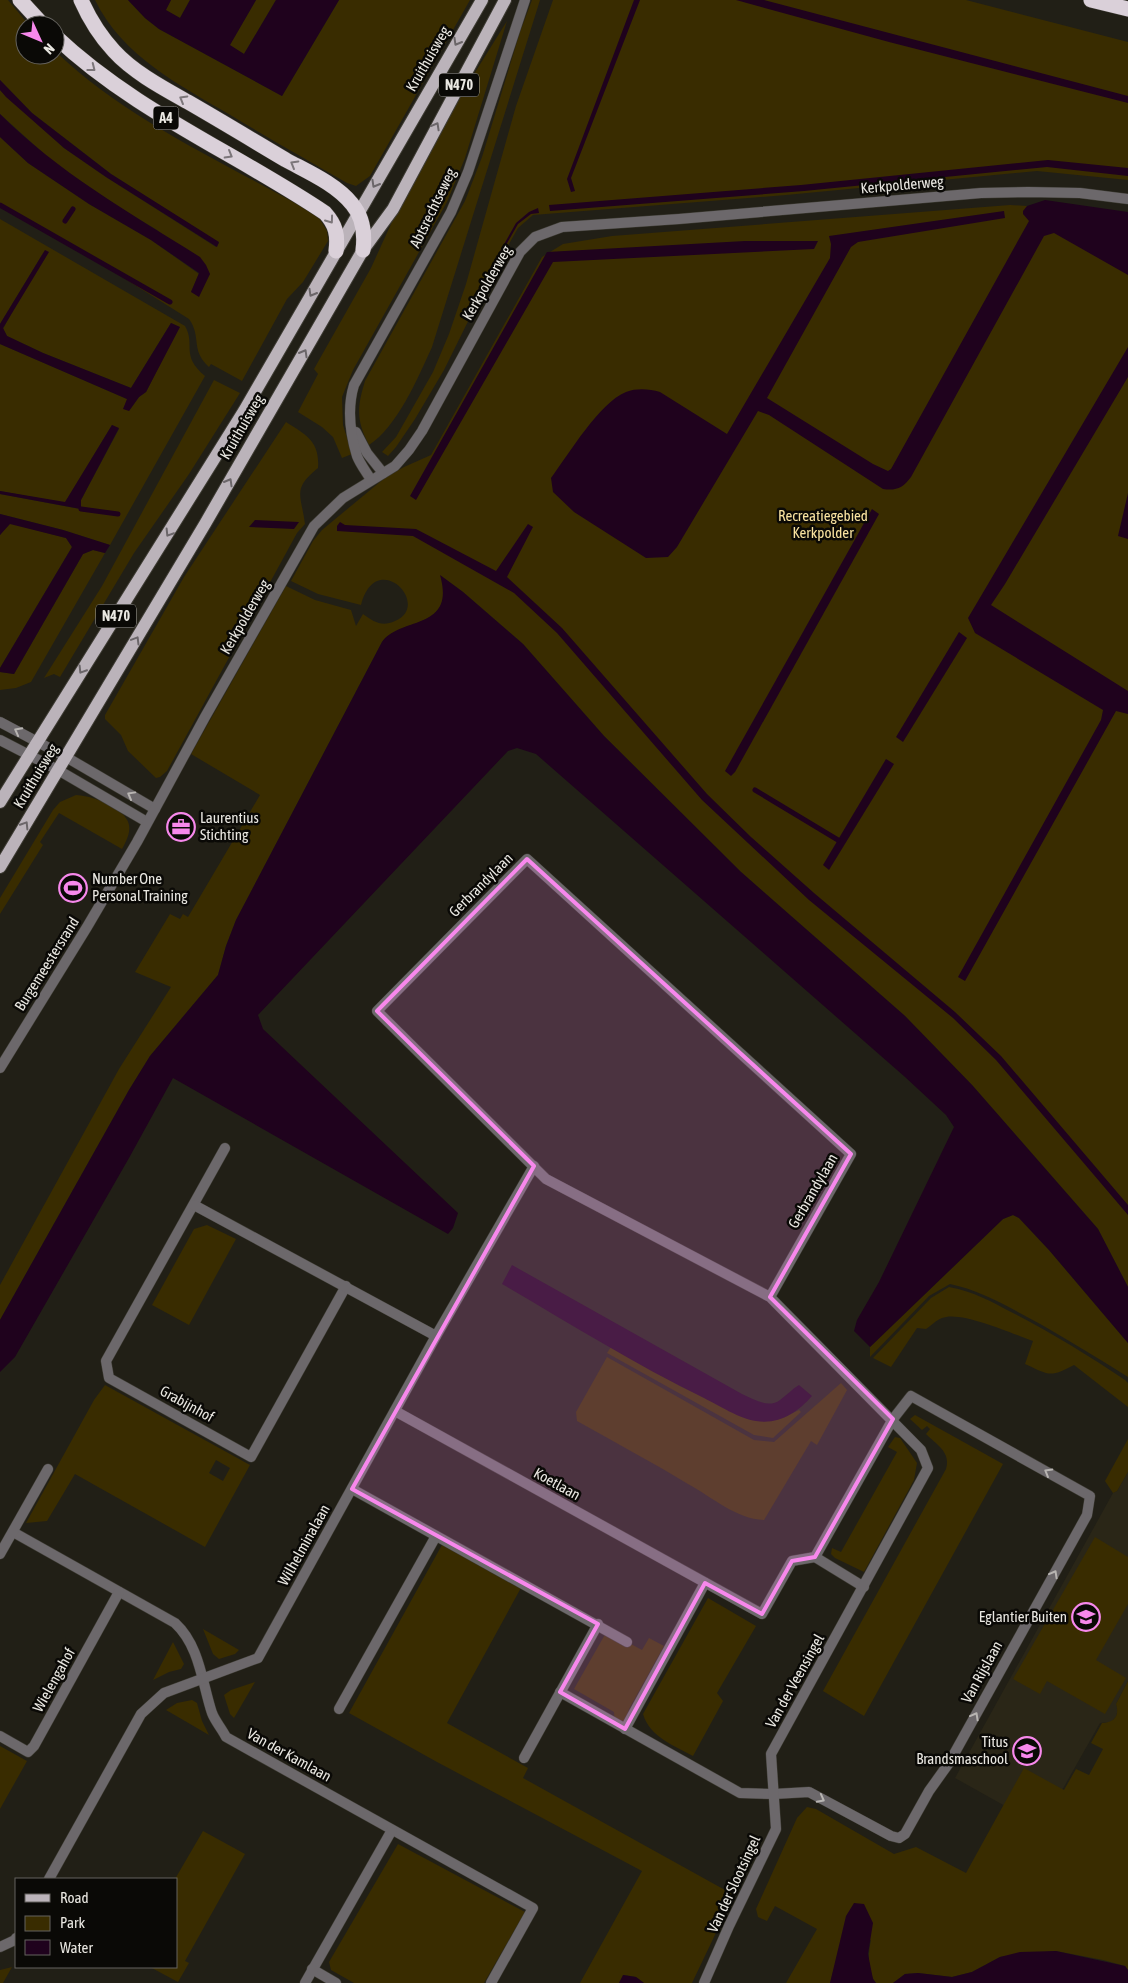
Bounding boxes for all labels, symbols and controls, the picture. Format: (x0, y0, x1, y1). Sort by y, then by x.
north arrow (15, 15, 65, 65)
street label: Kruithuisweg (402, 23, 453, 94)
one-way arrow (453, 37, 463, 46)
text: N (41, 41, 58, 58)
one-way arrow (86, 62, 96, 71)
road number: N470 (439, 74, 479, 96)
one-way arrow (180, 96, 189, 106)
road number: A4 (154, 106, 178, 130)
one-way arrow (430, 122, 440, 131)
one-way arrow (223, 149, 232, 159)
one-way arrow (291, 161, 300, 171)
street label: Abtsrechtseweg (406, 165, 459, 250)
street label: Kerkpolderweg (860, 172, 945, 197)
one-way arrow (371, 178, 381, 187)
one-way arrow (324, 214, 333, 224)
street label: Kerkpolderweg (458, 242, 515, 323)
one-way arrow (308, 288, 318, 297)
one-way arrow (298, 349, 308, 358)
street label: Kruithuisweg (216, 391, 267, 462)
one-way arrow (223, 479, 233, 488)
park label: Recreatiegebied Kerkpolder (778, 507, 868, 541)
one-way arrow (165, 527, 175, 536)
street label: Kerkpolderweg (216, 576, 273, 657)
road number: N470 (96, 604, 136, 628)
one-way arrow (129, 637, 139, 646)
one-way arrow (78, 665, 88, 674)
one-way arrow (15, 727, 24, 737)
street label: Kruithuisweg (10, 740, 62, 811)
one-way arrow (128, 791, 137, 801)
place label: Laurentius Stichting (200, 809, 259, 843)
office icon: Laurentius Stichting (166, 812, 196, 842)
one-way arrow (19, 821, 29, 830)
street label: Gerbrandylaan (445, 849, 516, 920)
place label: Number One Personal Training (92, 870, 188, 904)
sports icon: Number One Personal Training (58, 873, 88, 903)
street label: Burgemeestersrand (11, 914, 82, 1014)
street label: Gerbrandylaan (784, 1150, 841, 1231)
street label: Grabijnhof (157, 1382, 217, 1425)
street label: Koetlaan (531, 1464, 583, 1503)
one-way arrow (1044, 1468, 1053, 1478)
street label: Wilhelminalaan (274, 1501, 333, 1588)
one-way arrow (1048, 1570, 1058, 1579)
school or university icon: Eglantier Buiten (1071, 1602, 1101, 1632)
place label: Eglantier Buiten (979, 1608, 1067, 1625)
street label: Van der Veensingel (762, 1631, 827, 1730)
street label: Van Rijslaan (958, 1638, 1006, 1706)
street label: Wielengahof (29, 1645, 78, 1715)
one-way arrow (969, 1712, 979, 1721)
street label: Van der Kamlaan (244, 1724, 334, 1785)
place label: Titus Brandsmaschool (916, 1733, 1008, 1767)
school or university icon: Titus Brandsmaschool (1012, 1736, 1042, 1766)
one-way arrow (816, 1793, 825, 1803)
street label: Van der Slootsingel (704, 1833, 763, 1935)
legend (15, 1878, 178, 1968)
text: Road (60, 1889, 89, 1906)
text: Park (60, 1914, 85, 1931)
text: Water (60, 1939, 93, 1956)

